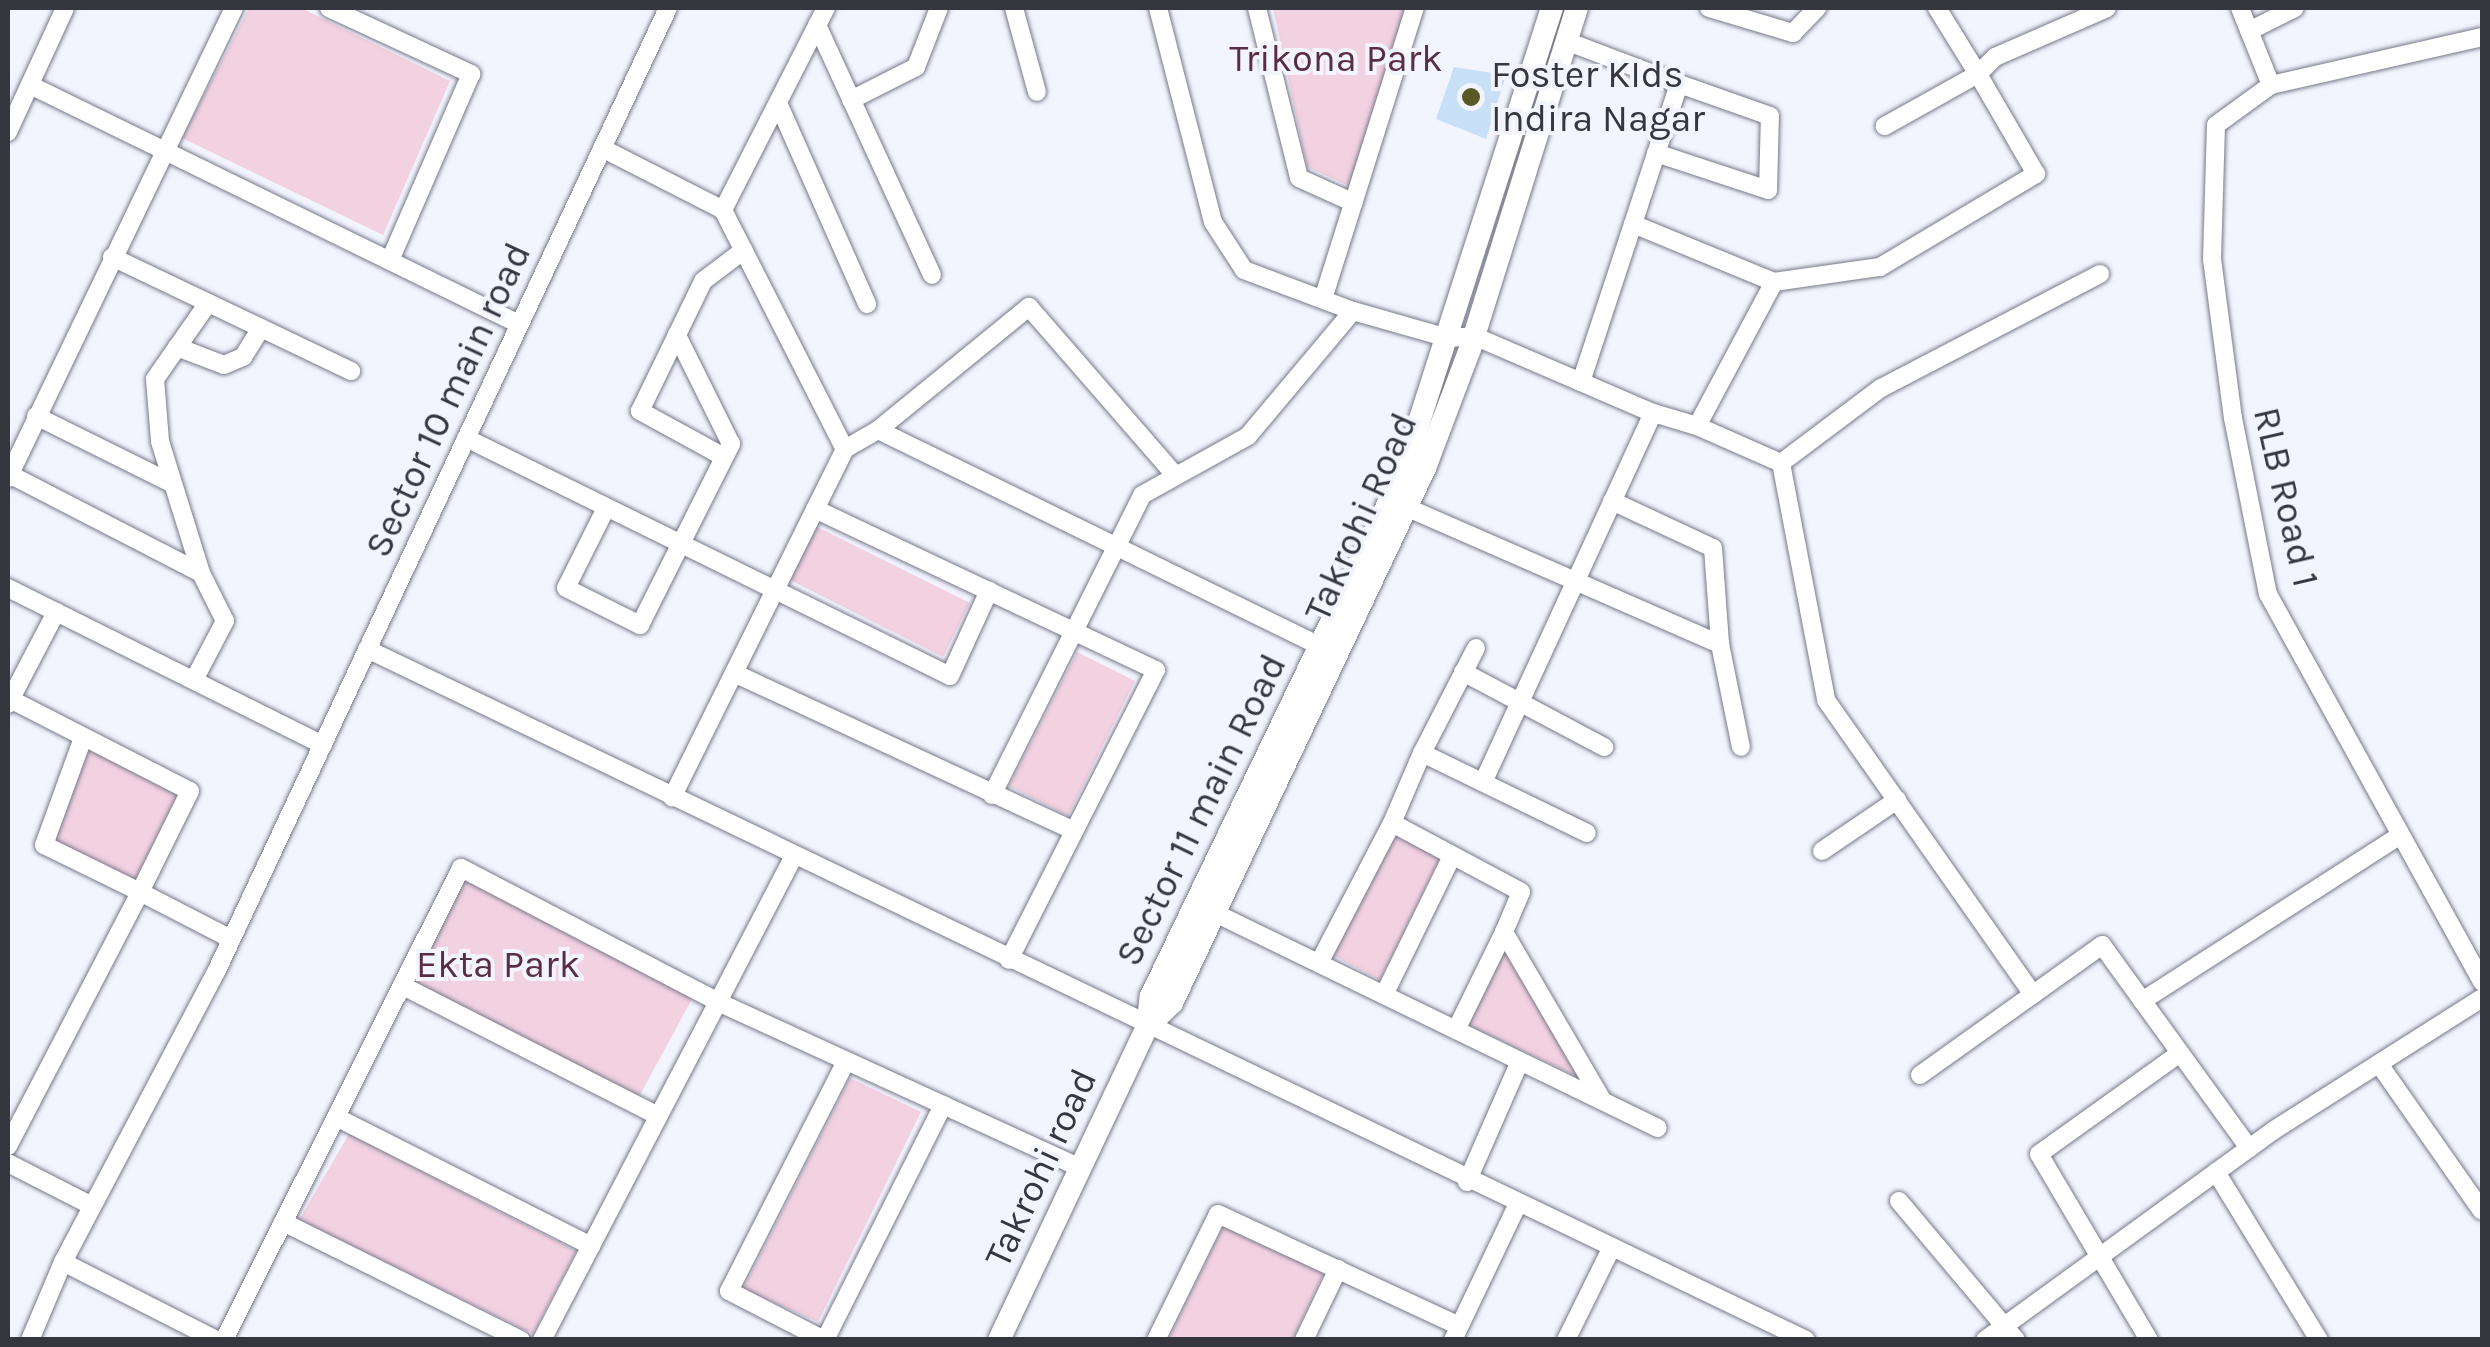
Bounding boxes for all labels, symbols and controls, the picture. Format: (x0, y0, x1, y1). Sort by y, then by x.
park label: Trikona Park (1229, 36, 1443, 82)
place label: Foster KIds Indira Nagar (1491, 52, 1705, 142)
marker: Foster KIds Indira Nagar (1460, 86, 1482, 108)
street label: Sector 10 main road (355, 236, 541, 564)
street label: RLB Road 1 (2243, 403, 2329, 591)
street label: Takrohi Road (1295, 406, 1427, 628)
street label: Sector 11 main Road (1106, 647, 1296, 973)
park label: Ekta Park (416, 942, 580, 988)
street label: Takrohi road (975, 1061, 1107, 1275)

